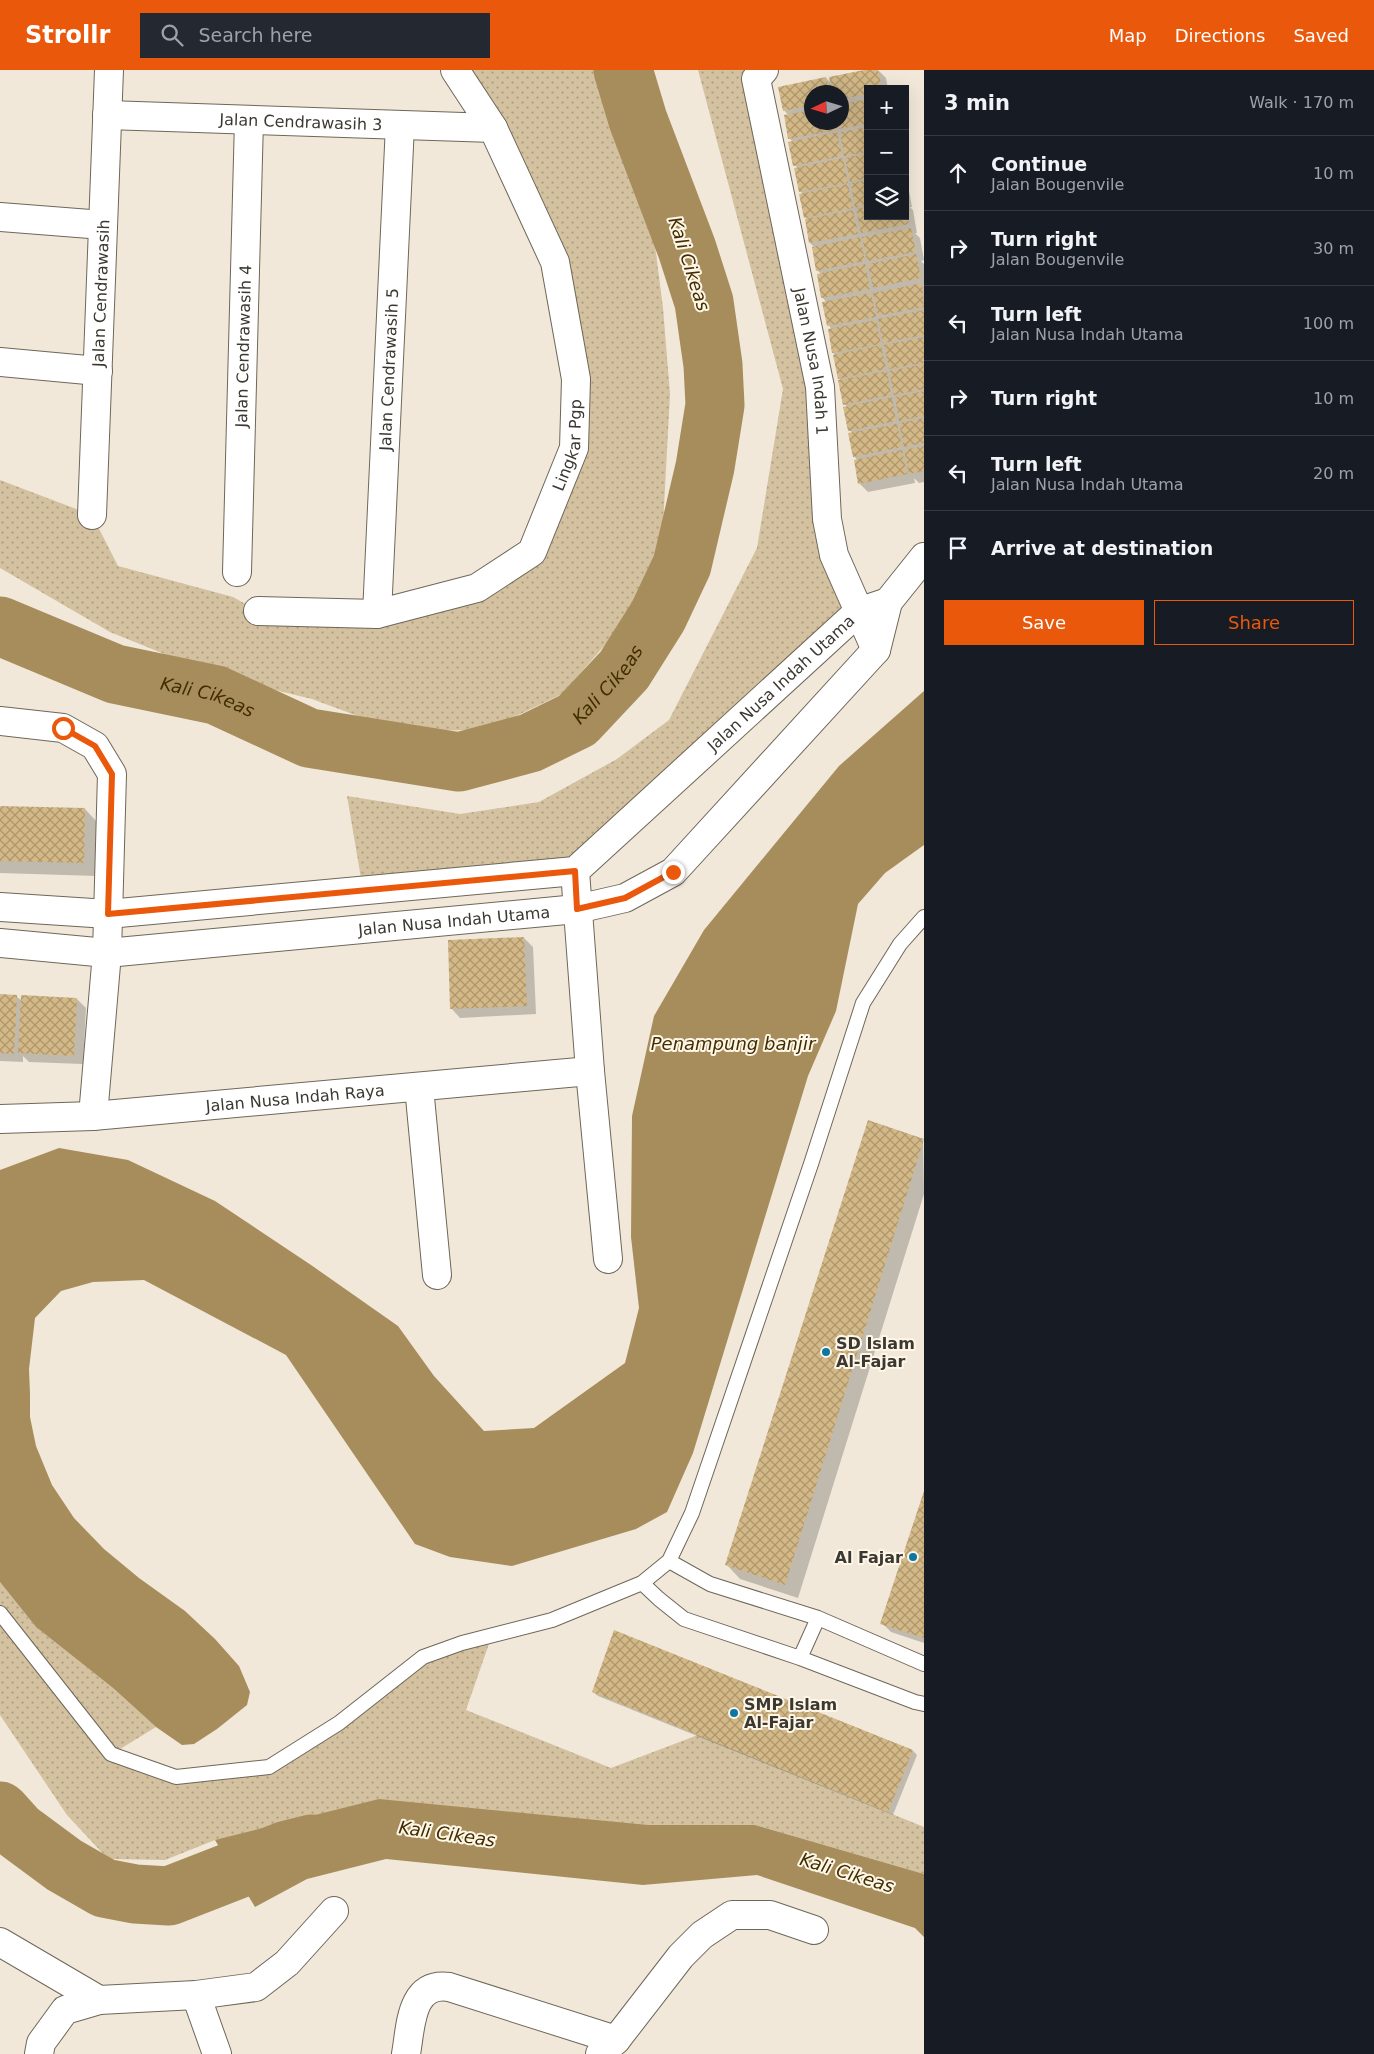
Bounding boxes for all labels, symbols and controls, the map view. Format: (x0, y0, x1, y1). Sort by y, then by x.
search box (140, 13, 490, 58)
text: Strollr (25, 21, 110, 49)
icon: search (158, 21, 186, 49)
text: Search here (198, 24, 313, 46)
text: Map (1109, 25, 1147, 46)
text: Directions (1175, 25, 1265, 46)
text: Saved (1293, 25, 1349, 46)
north arrow (804, 85, 849, 130)
map controls (864, 85, 909, 220)
button: + (864, 85, 909, 130)
text: 3 min (944, 91, 1010, 115)
text: Walk · 170 m (1249, 93, 1354, 112)
street label: Jalan Cendrawasih 3 (218, 110, 383, 134)
button: − (864, 130, 909, 175)
text: Continue (991, 153, 1087, 175)
icon: ahead (944, 159, 972, 187)
text: 10 m (1313, 164, 1354, 183)
button: layers (864, 175, 909, 220)
text: Jalan Bougenvile (991, 175, 1124, 194)
water label: Kali Cikeas (664, 214, 715, 313)
street label: Jalan Cendrawasih (89, 219, 113, 368)
text: Turn right (991, 228, 1097, 250)
icon: right (944, 234, 972, 262)
text: 30 m (1313, 239, 1354, 258)
text: Jalan Bougenvile (991, 250, 1124, 269)
street label: Jalan Cendrawasih 4 (232, 264, 255, 429)
street label: Jalan Nusa Indah 1 (789, 285, 832, 436)
street label: Jalan Cendrawasih 5 (376, 288, 402, 452)
text: Turn left (991, 303, 1082, 325)
icon: left (944, 309, 972, 337)
text: 100 m (1303, 314, 1354, 333)
text: Jalan Nusa Indah Utama (991, 325, 1184, 344)
icon: right (944, 384, 972, 412)
text: Turn right (991, 387, 1097, 409)
text: 10 m (1313, 389, 1354, 408)
street label: Lingkar Pgp (549, 399, 585, 494)
text: Turn left (991, 453, 1082, 475)
icon: left (944, 459, 972, 487)
text: 20 m (1313, 464, 1354, 483)
text: Jalan Nusa Indah Utama (991, 475, 1184, 494)
icon: arrive (944, 534, 972, 562)
text: Arrive at destination (991, 537, 1213, 559)
button: Save (944, 600, 1144, 645)
button: Share (1154, 600, 1354, 645)
street label: Jalan Nusa Indah Utama (703, 611, 858, 756)
water label: Kali Cikeas (568, 641, 647, 728)
water label: Kali Cikeas (159, 673, 258, 721)
route start (52, 717, 75, 740)
route end (662, 861, 685, 884)
street label: Jalan Nusa Indah Utama (356, 903, 551, 940)
water label: Penampung banjir (651, 1033, 817, 1054)
street label: Jalan Nusa Indah Raya (204, 1081, 385, 1116)
place label: SD Islam Al-Fajar (836, 1334, 915, 1371)
marker: SD Islam Al-Fajar (820, 1346, 832, 1358)
place label: Al Fajar (835, 1548, 903, 1567)
marker: Al Fajar (907, 1551, 919, 1563)
place label: SMP Islam Al-Fajar (744, 1695, 837, 1732)
marker: SMP Islam Al-Fajar (728, 1707, 740, 1719)
water label: Kali Cikeas (397, 1816, 497, 1851)
water label: Kali Cikeas (798, 1848, 897, 1897)

